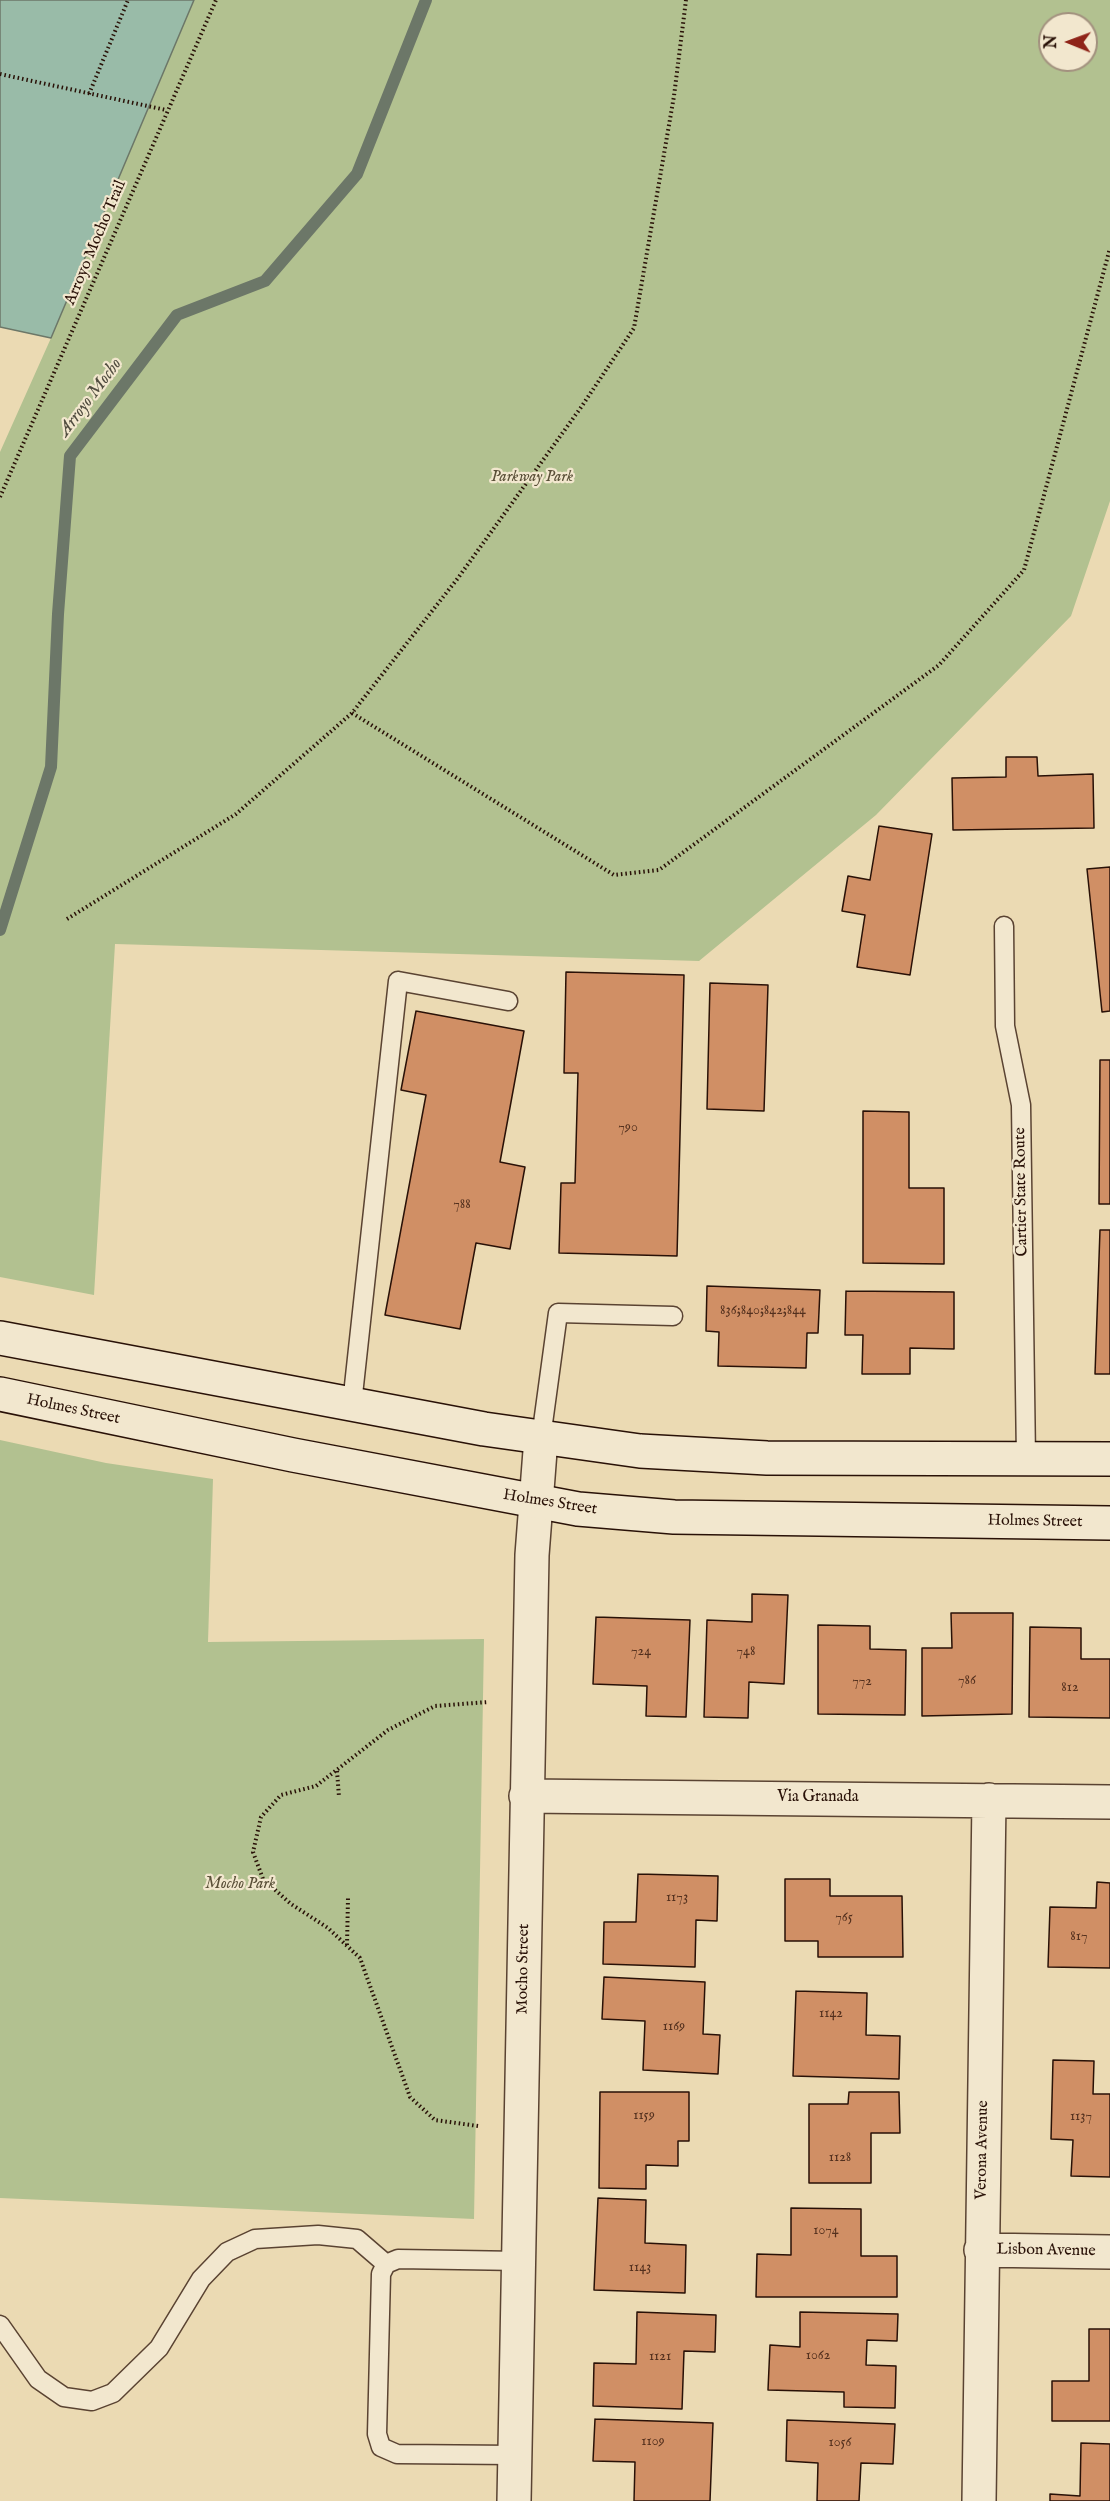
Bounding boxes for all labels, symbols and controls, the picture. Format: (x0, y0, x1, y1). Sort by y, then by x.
north arrow (1038, 12, 1098, 72)
text: N (1042, 35, 1062, 49)
street label: Arroyo Mocho Trail (61, 178, 131, 308)
water label: Arroyo Mocho (55, 355, 127, 441)
park label: Parkway Park (491, 468, 573, 488)
house number: 790 (618, 1120, 638, 1136)
street label: Cartier State Route (1011, 1127, 1033, 1257)
house number: 788 (453, 1197, 471, 1213)
house number: 836;840;842;844 (720, 1303, 806, 1319)
street label: Holmes Street (25, 1391, 121, 1429)
street label: Holmes Street (502, 1486, 598, 1520)
street label: Holmes Street (987, 1512, 1083, 1532)
house number: 724 (631, 1644, 651, 1660)
house number: 748 (737, 1644, 755, 1660)
house number: 786 (958, 1673, 976, 1689)
house number: 772 (852, 1674, 872, 1690)
house number: 812 (1061, 1680, 1079, 1696)
street label: Via Granada (777, 1788, 859, 1808)
park label: Mocho Park (205, 1875, 275, 1895)
house number: 1173 (666, 1890, 688, 1906)
house number: 765 (835, 1910, 853, 1926)
street label: Mocho Street (514, 1923, 534, 2015)
house number: 817 (1070, 1929, 1088, 1945)
house number: 1142 (819, 2006, 843, 2022)
house number: 1169 (663, 2019, 685, 2035)
street label: Verona Avenue (973, 2100, 993, 2200)
house number: 1159 (633, 2108, 655, 2124)
house number: 1137 (1070, 2109, 1092, 2125)
house number: 1128 (829, 2150, 851, 2166)
house number: 1074 (813, 2223, 839, 2239)
street label: Lisbon Avenue (996, 2241, 1096, 2261)
house number: 1143 (629, 2260, 651, 2276)
house number: 1062 (806, 2348, 830, 2364)
house number: 1121 (649, 2349, 671, 2365)
house number: 1109 (641, 2434, 665, 2450)
house number: 1056 (829, 2435, 851, 2451)

